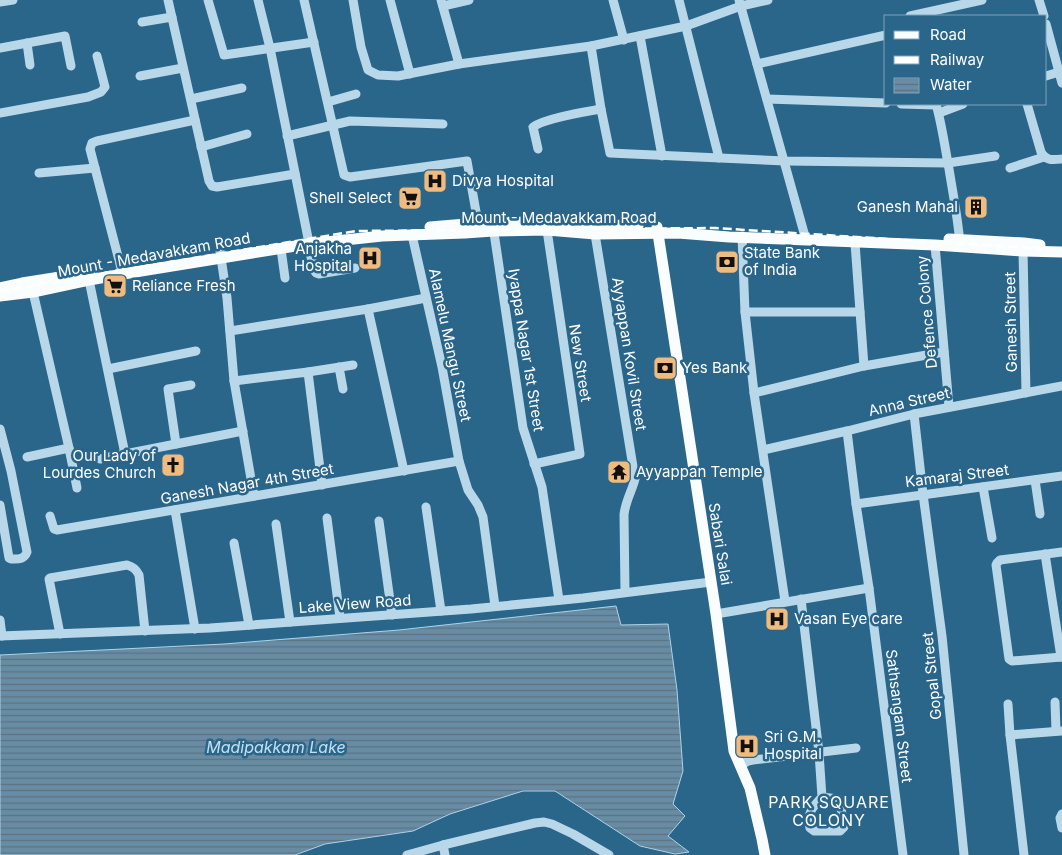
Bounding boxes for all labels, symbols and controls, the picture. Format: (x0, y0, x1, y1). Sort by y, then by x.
legend (884, 15, 1047, 105)
text: Road (930, 25, 966, 44)
text: Railway (930, 50, 985, 69)
text: Water (930, 75, 972, 94)
hospital icon: Divya Hospital (422, 168, 448, 194)
place label: Divya Hospital (452, 171, 554, 190)
supermarket icon: Shell Select (397, 185, 423, 211)
place label: Shell Select (309, 188, 392, 207)
building icon: Ganesh Mahal (963, 194, 989, 220)
place label: Ganesh Mahal (857, 197, 958, 216)
street label: Mount - Medavakkam Road (461, 208, 657, 227)
street label: Mount - Medavakkam Road (56, 228, 252, 281)
place label: Anjakha Hospital (294, 239, 352, 275)
place label: State Bank of India (744, 243, 821, 279)
hospital icon: Anjakha Hospital (357, 245, 383, 271)
bank icon: State Bank of India (714, 249, 740, 275)
street label: Defence Colony (912, 254, 941, 369)
street label: Alamelu Mangu Street (425, 266, 476, 423)
street label: Iyappa Nagar 1st Street (504, 267, 549, 433)
street label: Ganesh Street (1000, 271, 1021, 372)
supermarket icon: Reliance Fresh (102, 273, 128, 299)
place label: Reliance Fresh (132, 276, 236, 295)
street label: Ayyappan Kovil Street (608, 276, 651, 432)
street label: New Street (565, 323, 596, 403)
bank icon: Yes Bank (652, 355, 678, 381)
place label: Yes Bank (682, 358, 748, 377)
street label: Anna Street (866, 383, 952, 420)
place label: Our Lady of Lourdes Church (43, 446, 156, 482)
church icon: Our Lady of Lourdes Church (160, 452, 186, 478)
street label: Ganesh Nagar 4th Street (159, 459, 335, 508)
temple icon: Ayyappan Temple (606, 459, 632, 485)
street label: Kamaraj Street (904, 460, 1010, 491)
place label: Ayyappan Temple (636, 462, 763, 481)
street label: Sabari Salai (705, 501, 736, 587)
street label: Lake View Road (298, 590, 412, 617)
hospital icon: Vasan Eye care (764, 606, 790, 632)
place label: Vasan Eye care (794, 609, 903, 628)
street label: Gopal Street (917, 631, 946, 721)
street label: Sathsangam Street (882, 648, 917, 784)
place label: Sri G.M. Hospital (764, 727, 822, 763)
hospital icon: Sri G.M. Hospital (734, 733, 760, 759)
water label: Madipakkam Lake (206, 737, 346, 757)
district label: PARK SQUARE COLONY (768, 792, 890, 830)

